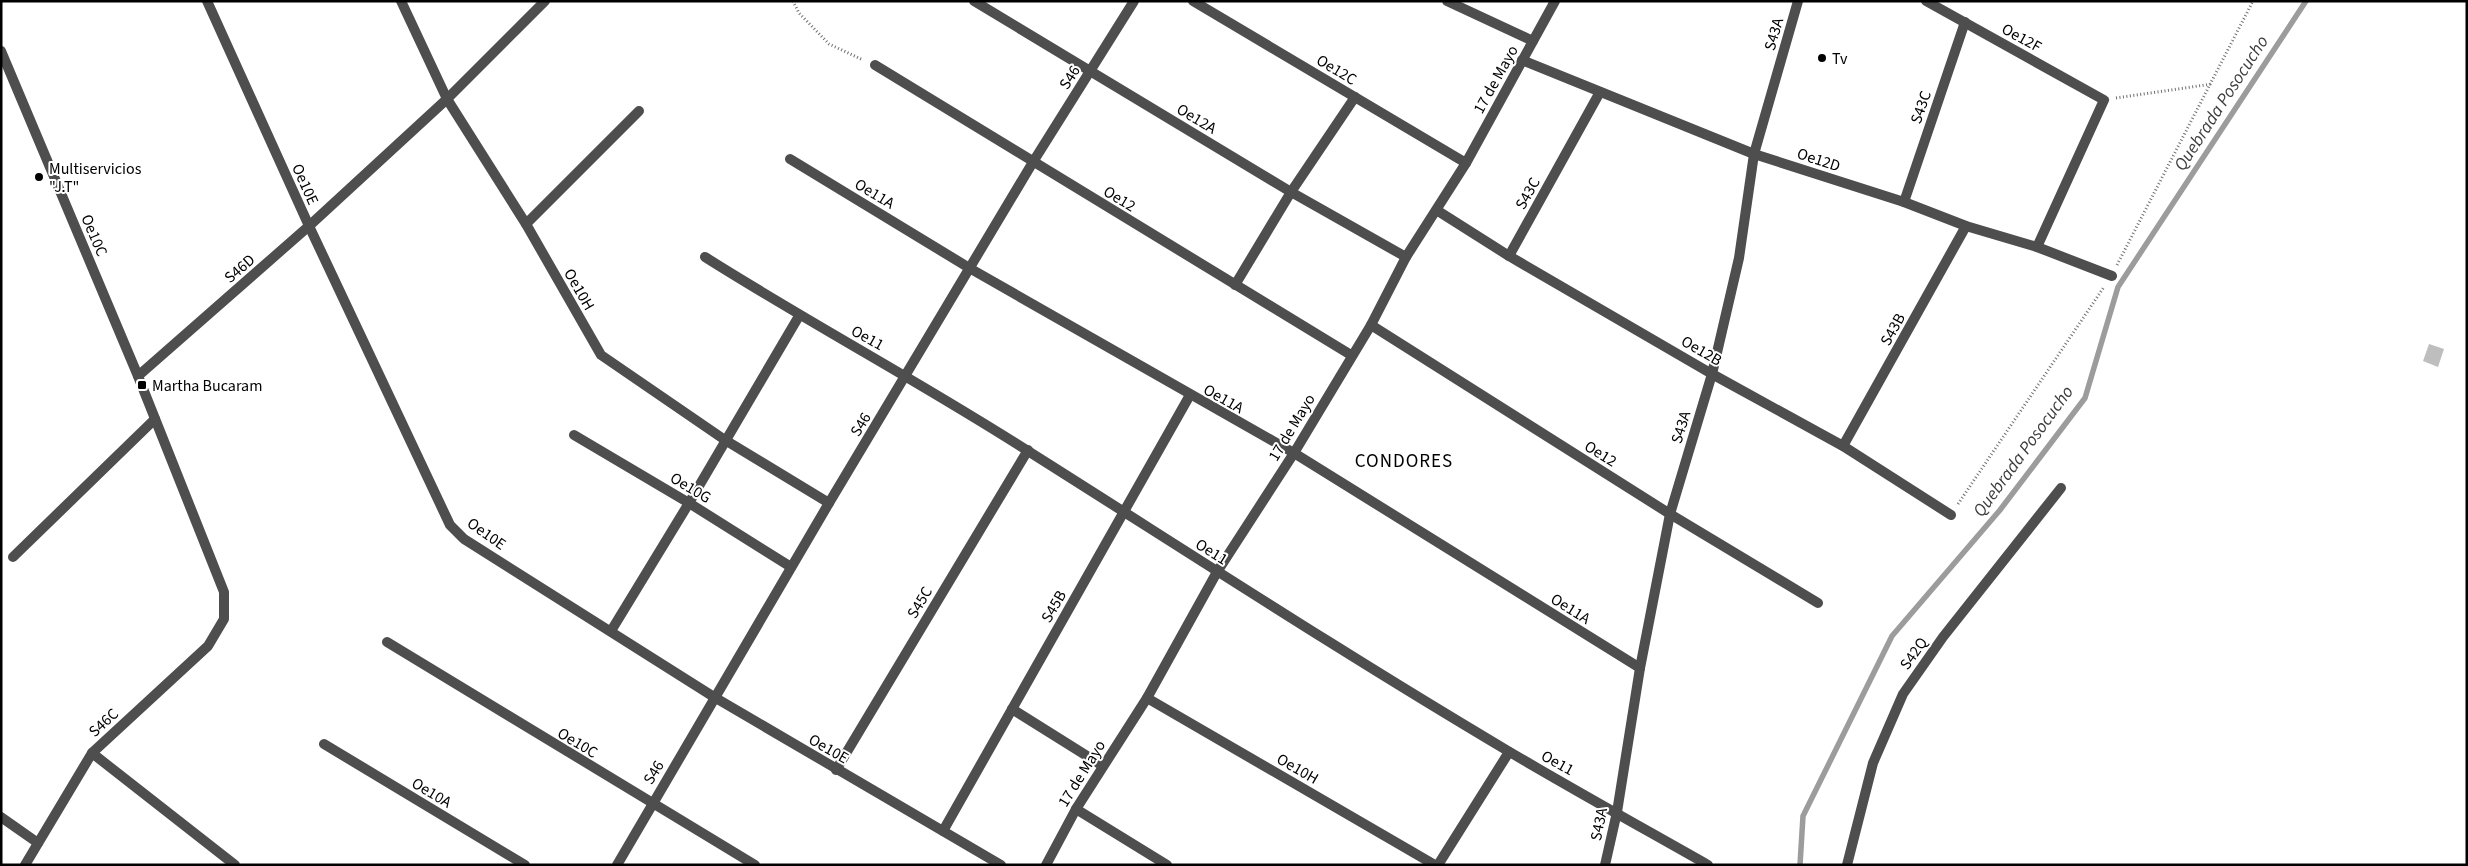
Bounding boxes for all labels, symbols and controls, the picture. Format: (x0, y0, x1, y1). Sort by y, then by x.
street label: S43A (1759, 15, 1789, 53)
street label: Oe12F (1998, 18, 2045, 58)
water label: Quebrada Posocucho (2168, 31, 2275, 176)
street label: 17 de Mayo (1468, 41, 1524, 118)
place label: Tv (1832, 48, 1848, 70)
street label: Oe12C (1312, 49, 1361, 91)
marker: Tv (1816, 52, 1828, 64)
street label: S46 (1054, 61, 1086, 94)
street label: S43C (1905, 88, 1937, 127)
street label: Oe12A (1172, 98, 1221, 140)
street label: Oe12D (1794, 143, 1843, 177)
place label: Multiservicios "J.T" (49, 158, 142, 198)
street label: Oe10E (286, 160, 324, 208)
marker: Multiservicios "J.T" (33, 171, 45, 183)
street label: Oe11A (850, 173, 899, 215)
street label: S43C (1510, 173, 1546, 214)
street label: Oe12 (1099, 181, 1140, 217)
street label: Oe10C (75, 211, 113, 260)
street label: S46D (219, 249, 260, 288)
street label: Oe10H (558, 265, 600, 314)
street label: S43B (1875, 309, 1911, 350)
street label: Oe11 (847, 320, 888, 356)
street label: Oe12B (1677, 330, 1726, 371)
place label: Martha Bucaram (152, 375, 262, 397)
marker: Martha Bucaram (136, 379, 148, 391)
street label: Oe11A (1199, 379, 1248, 419)
water label: Quebrada Posocucho (1967, 381, 2080, 522)
street label: 17 de Mayo (1263, 390, 1321, 465)
street label: S46 (845, 408, 877, 441)
street label: S43A (1666, 408, 1696, 446)
street label: Oe12 (1580, 435, 1621, 472)
district label: CONDORES (1355, 448, 1453, 475)
street label: Oe10G (666, 467, 715, 509)
street label: Oe10E (463, 513, 510, 555)
street label: Oe11 (1191, 533, 1232, 570)
street label: S45C (902, 582, 938, 623)
street label: S45B (1036, 586, 1072, 627)
street label: Oe11A (1546, 588, 1595, 630)
street label: S42Q (1895, 633, 1933, 674)
street label: S46C (84, 703, 123, 742)
street label: Oe10C (553, 722, 602, 764)
street label: Oe10E (804, 729, 853, 769)
street label: 17 de Mayo (1053, 736, 1111, 811)
street label: Oe11 (1537, 745, 1578, 781)
street label: Oe10H (1273, 748, 1322, 790)
street label: S46 (638, 756, 670, 789)
street label: Oe10A (407, 772, 456, 814)
street label: S43A (1585, 806, 1613, 843)

